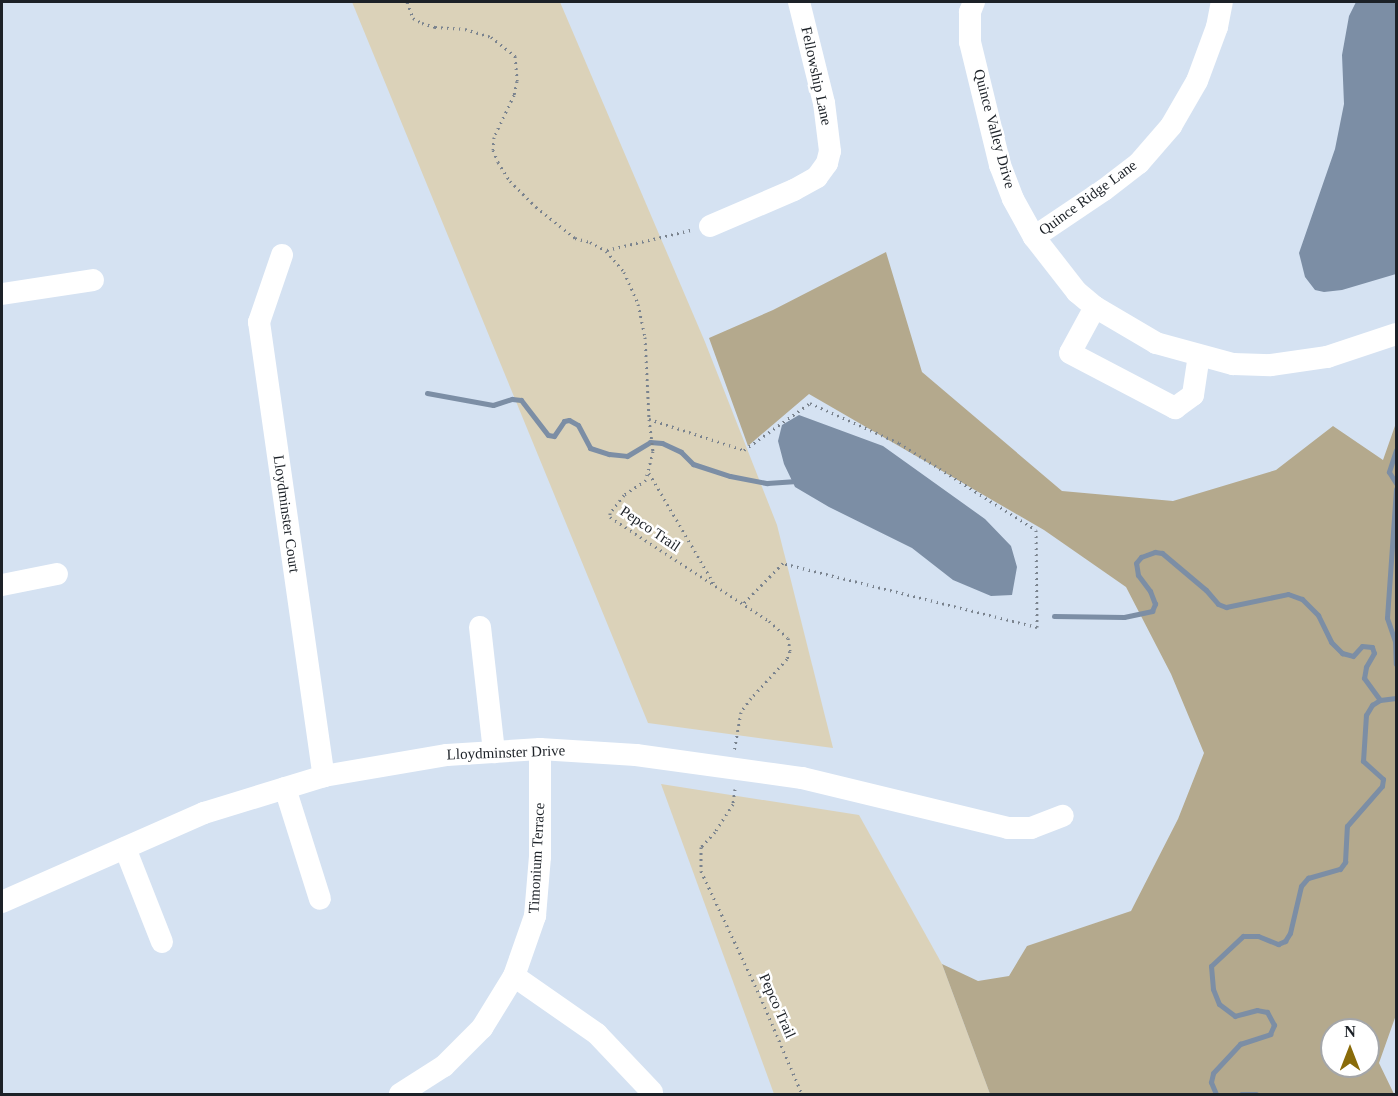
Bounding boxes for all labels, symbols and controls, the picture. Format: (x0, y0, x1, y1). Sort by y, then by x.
street label: Fellowship Lane (797, 25, 835, 127)
street label: Quince Valley Drive (969, 67, 1019, 191)
street label: Quince Ridge Lane (1036, 156, 1140, 240)
street label: Lloydminster Court (269, 454, 303, 574)
street label: Pepco Trail (616, 502, 684, 556)
street label: Lloydminster Drive (446, 742, 566, 764)
street label: Timonium Terrace (525, 802, 549, 914)
street label: Pepco Trail (755, 971, 799, 1041)
north arrow (1320, 1018, 1380, 1078)
text: N (1344, 1023, 1356, 1040)

